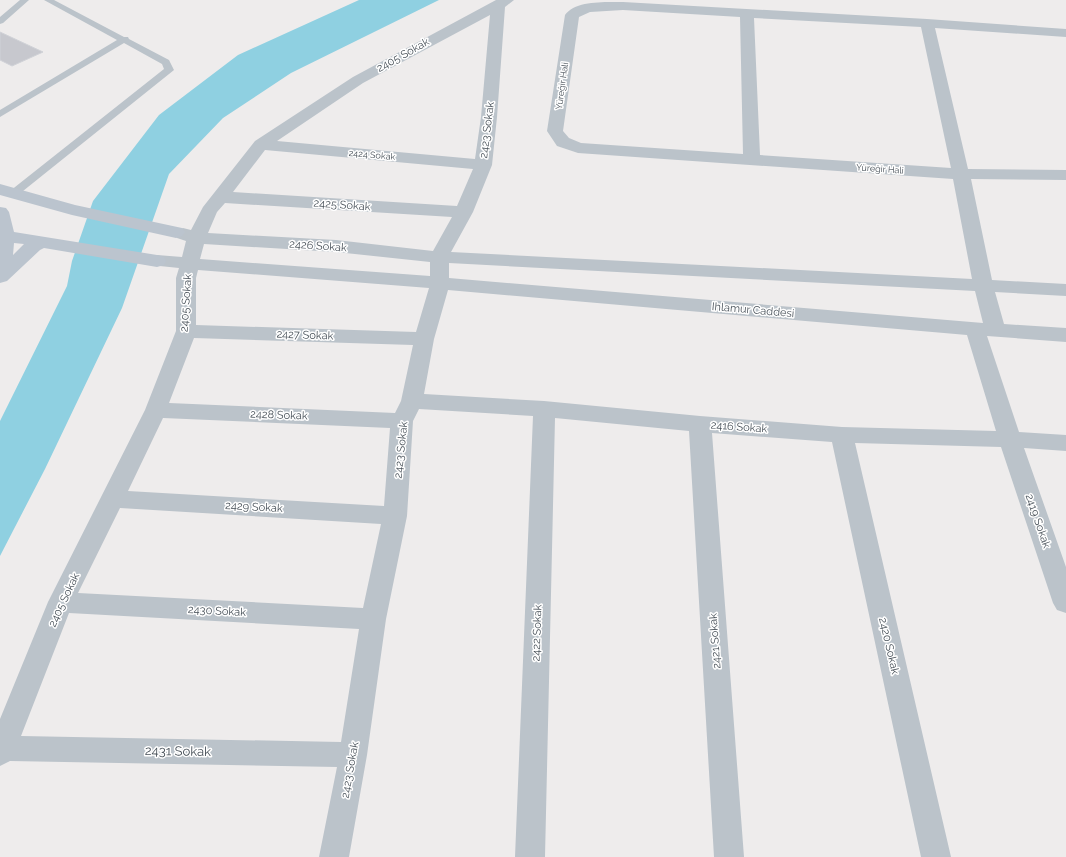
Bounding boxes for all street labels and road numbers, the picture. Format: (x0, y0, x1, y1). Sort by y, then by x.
street label: 2405 Sokak (374, 35, 432, 75)
street label: Yüreğir Hali (554, 62, 570, 110)
street label: 2423 Sokak (477, 101, 497, 159)
street label: 2424 Sokak (348, 148, 396, 162)
street label: Yüreğir Hali (856, 162, 904, 176)
street label: 2425 Sokak (313, 197, 371, 213)
street label: 2426 Sokak (289, 238, 347, 255)
street label: 2405 Sokak (177, 273, 195, 332)
street label: Ihlamur Caddesi (711, 300, 795, 320)
street label: 2427 Sokak (276, 328, 334, 342)
street label: 2428 Sokak (250, 407, 308, 423)
street label: 2416 Sokak (710, 419, 768, 435)
street label: 2423 Sokak (392, 421, 410, 479)
street label: 2419 Sokak (1023, 492, 1053, 550)
street label: 2429 Sokak (225, 499, 283, 515)
street label: 2405 Sokak (46, 571, 82, 629)
street label: 2430 Sokak (188, 603, 246, 619)
street label: 2422 Sokak (530, 604, 544, 662)
street label: 2421 Sokak (707, 613, 723, 669)
street label: 2420 Sokak (876, 616, 902, 676)
street label: 2423 Sokak (339, 741, 361, 799)
street label: 2431 Sokak (145, 743, 211, 759)

